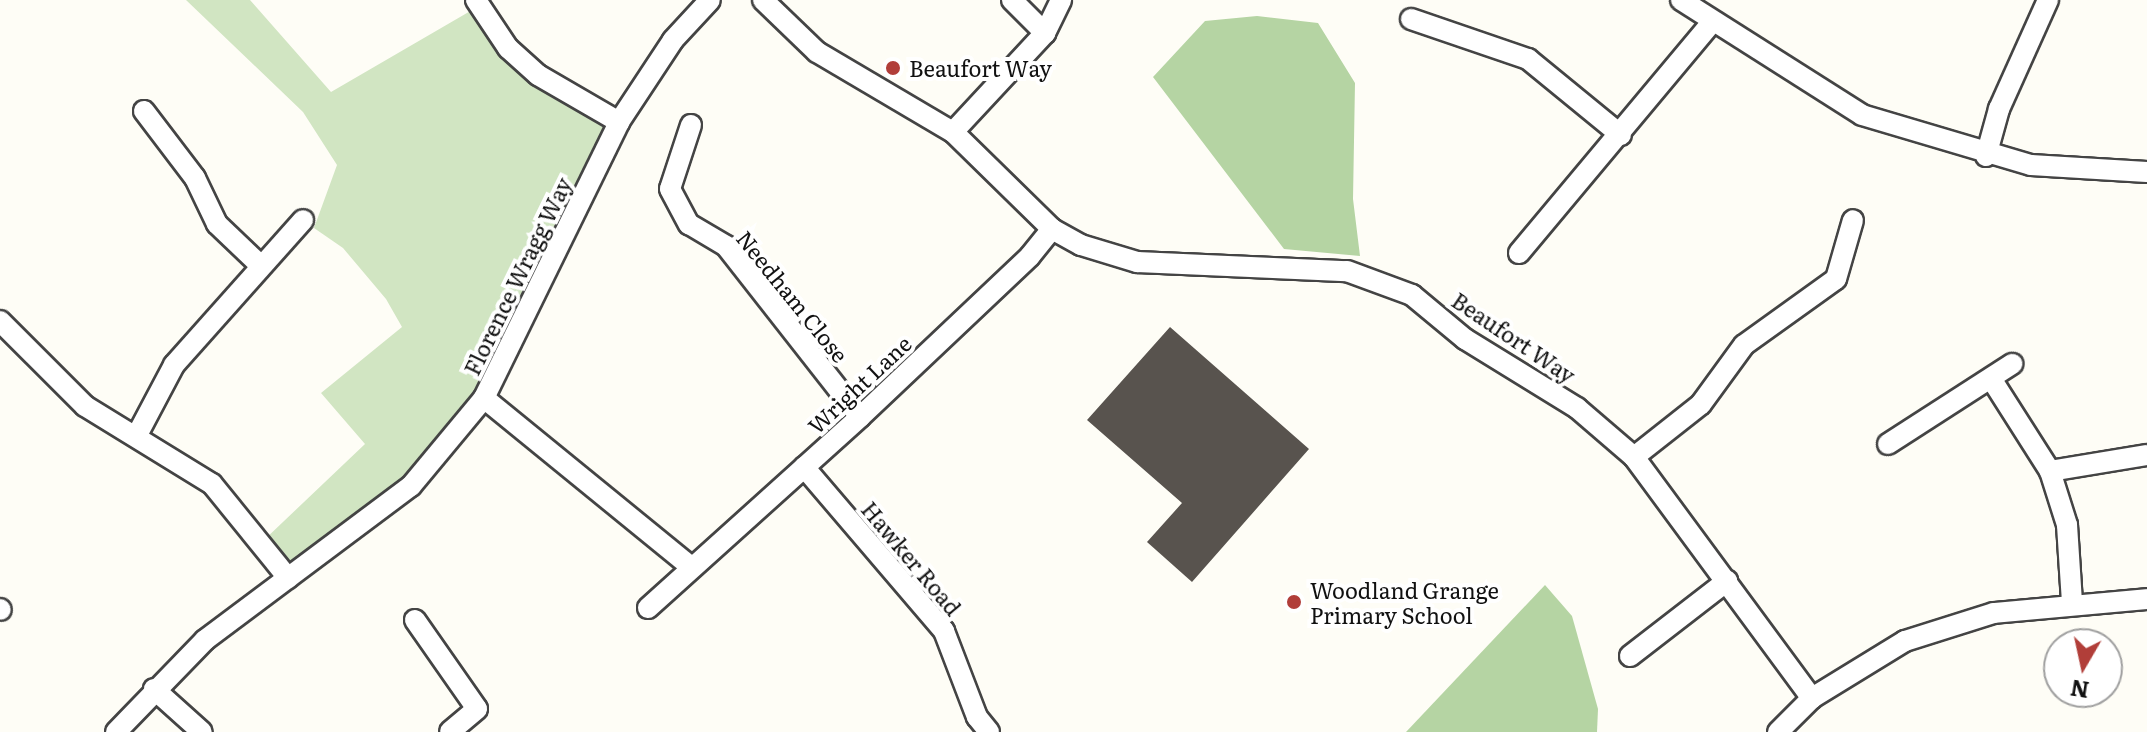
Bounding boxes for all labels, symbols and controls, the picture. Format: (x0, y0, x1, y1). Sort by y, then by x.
place label: Beaufort Way (909, 55, 1052, 81)
marker: Beaufort Way (884, 59, 902, 77)
street label: Florence Wragg Way (458, 173, 576, 379)
street label: Needham Close (732, 225, 854, 367)
street label: Beaufort Way (1447, 286, 1581, 388)
street label: Wright Lane (802, 330, 916, 438)
street label: Hawker Road (857, 496, 967, 620)
place label: Woodland Grange Primary School (1310, 576, 1499, 628)
marker: Woodland Grange Primary School (1285, 593, 1303, 611)
north arrow (2043, 628, 2123, 708)
text: N (2068, 672, 2091, 708)

